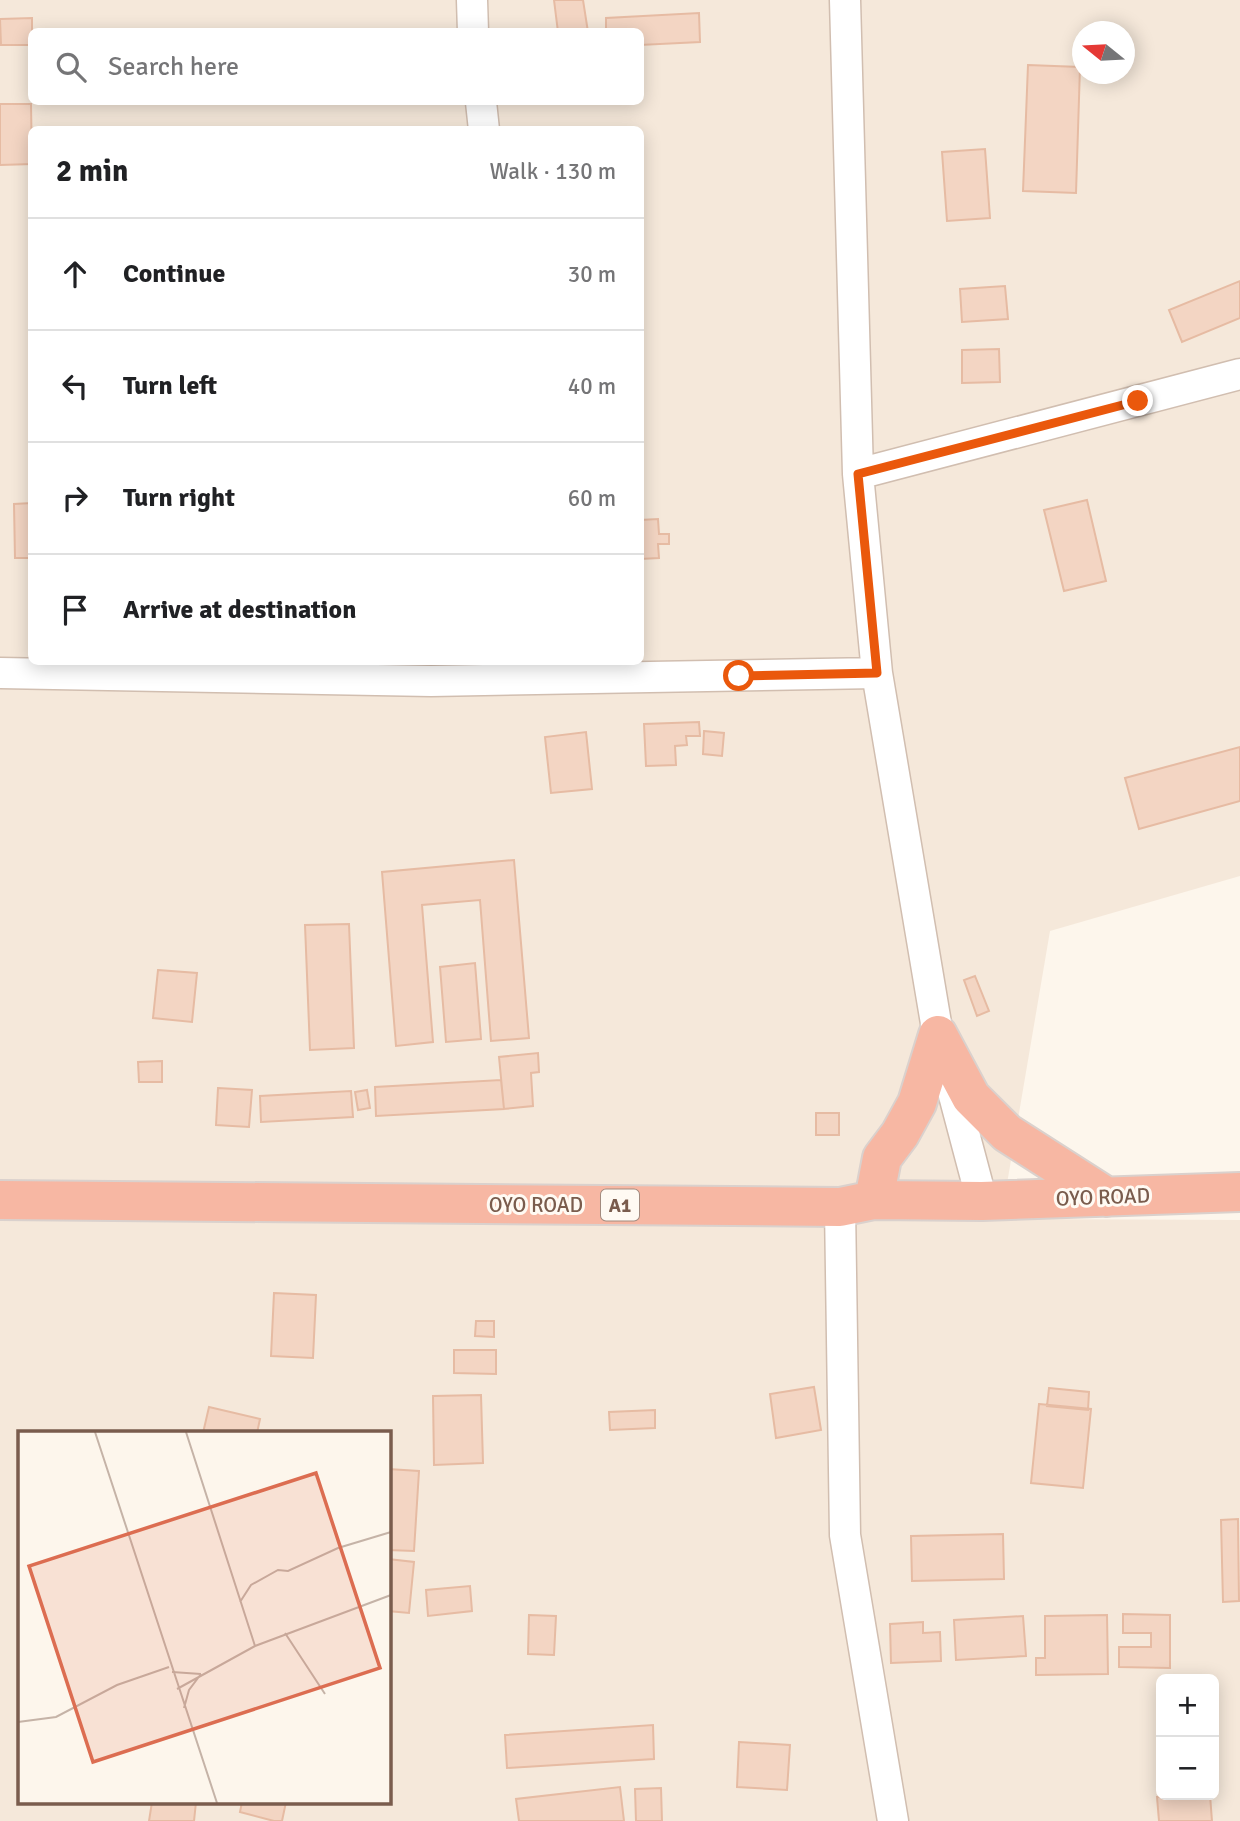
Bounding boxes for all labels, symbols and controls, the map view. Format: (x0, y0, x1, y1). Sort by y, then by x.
north arrow (1072, 21, 1135, 84)
search box (28, 28, 644, 105)
icon: search (52, 48, 90, 86)
text: Search here (108, 51, 239, 83)
text: 2 min (56, 153, 128, 190)
text: Walk · 130 m (490, 157, 616, 186)
icon: ahead (56, 255, 94, 293)
text: Continue (123, 258, 225, 290)
text: 30 m (568, 260, 616, 289)
icon: left (56, 367, 94, 405)
text: Turn left (123, 370, 217, 402)
text: 40 m (568, 372, 616, 401)
route end (1122, 385, 1153, 416)
icon: right (56, 479, 94, 517)
text: Turn right (123, 482, 235, 514)
text: 60 m (568, 484, 616, 513)
icon: arrive (56, 591, 94, 629)
text: Arrive at destination (123, 594, 356, 626)
route start (723, 660, 754, 691)
street label: OYO ROAD (1055, 1182, 1151, 1212)
road number: A1 (601, 1190, 639, 1220)
street label: OYO ROAD (489, 1192, 583, 1218)
inset map (18, 1431, 390, 1804)
map controls (1156, 1674, 1219, 1800)
button: + (1156, 1674, 1219, 1737)
button: − (1156, 1737, 1219, 1800)

